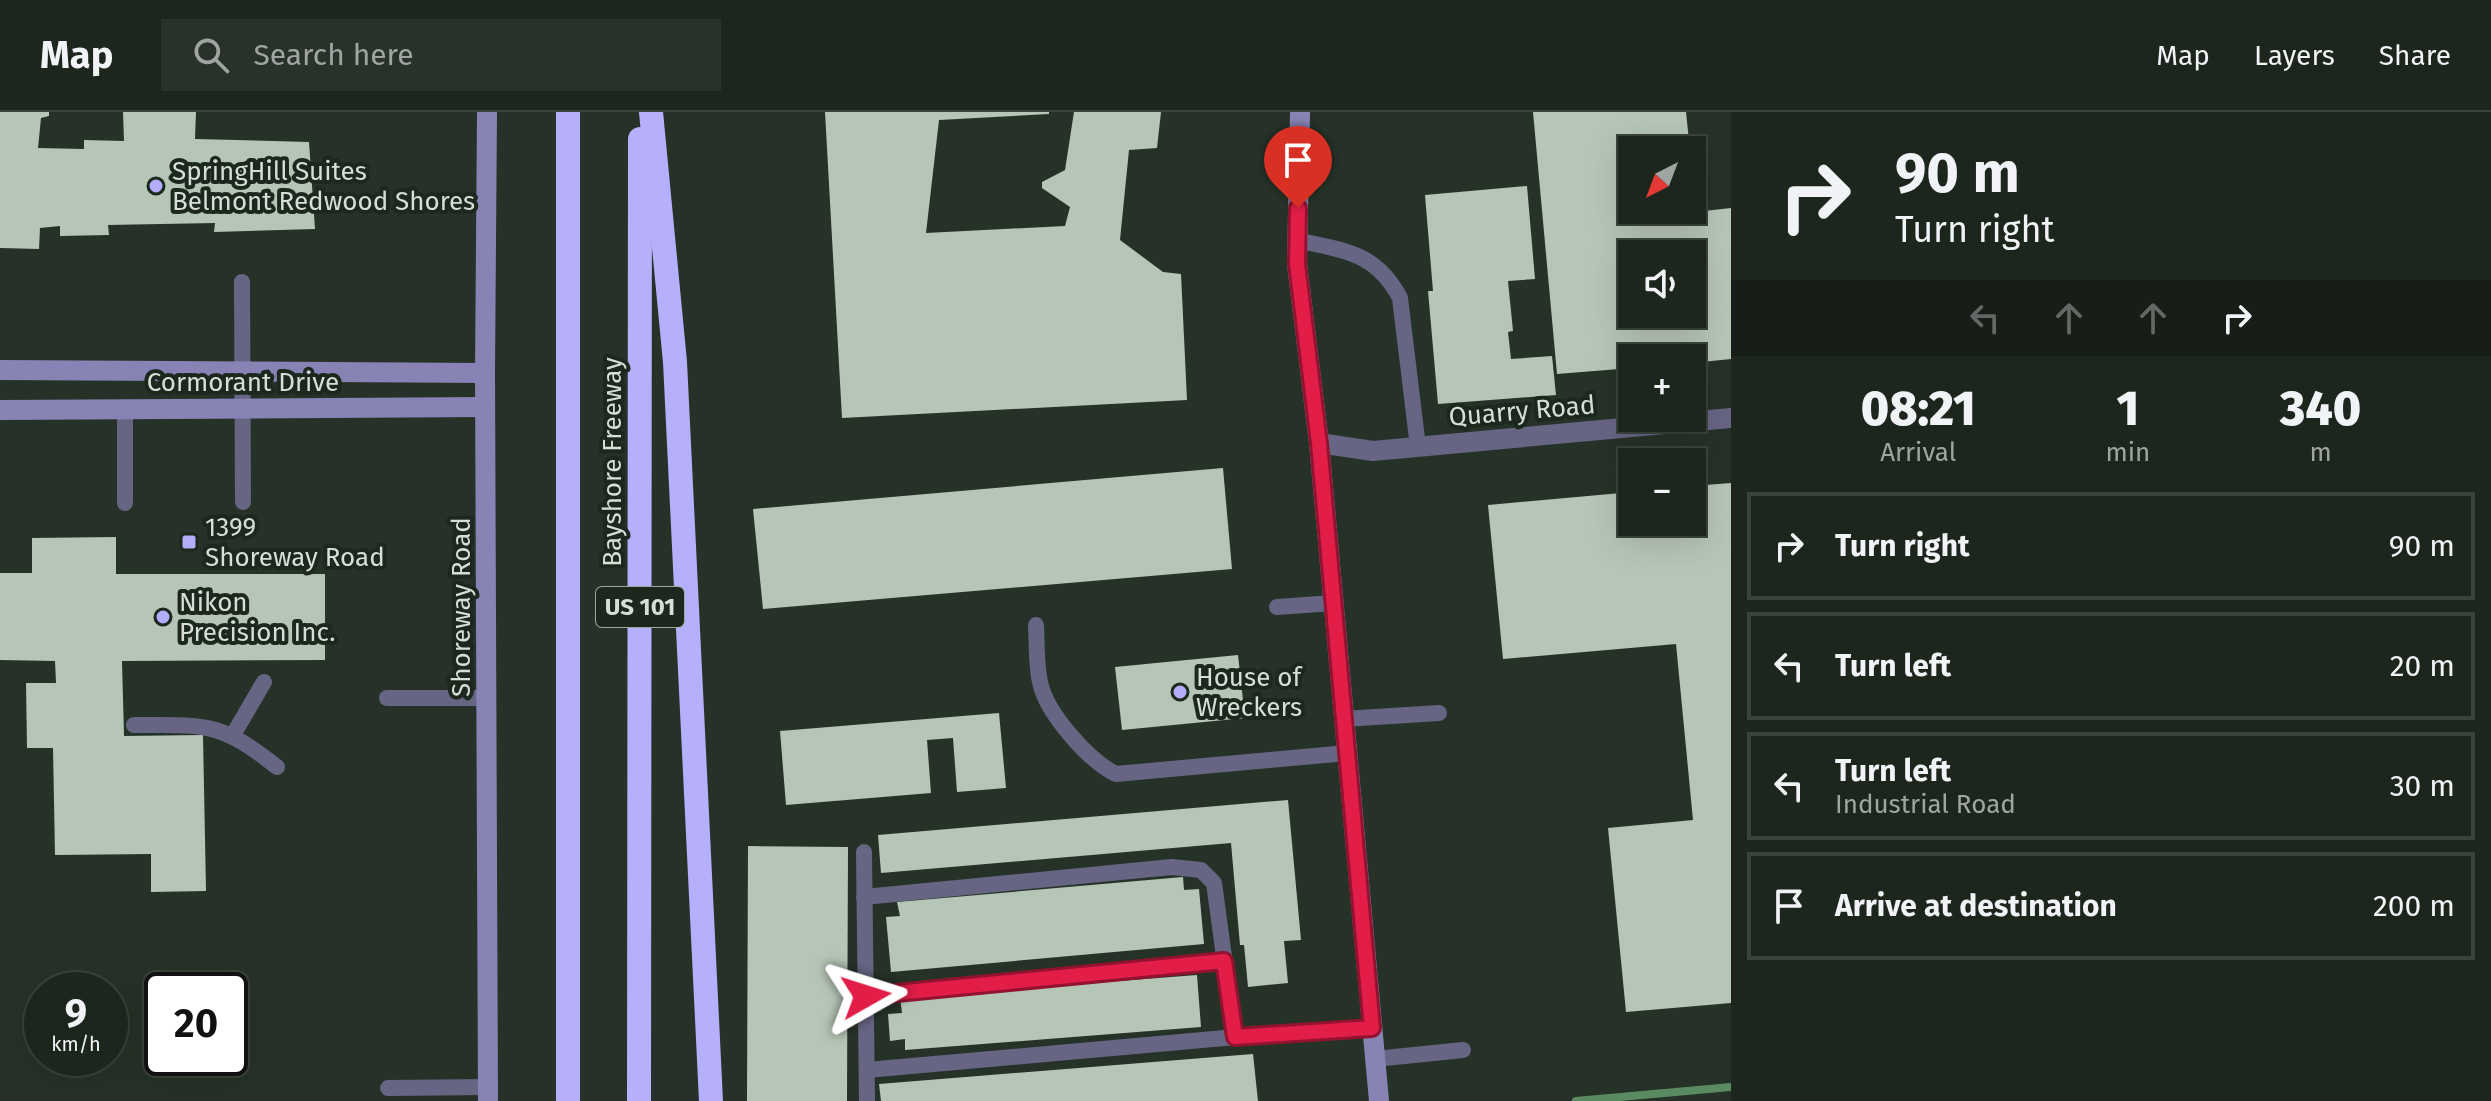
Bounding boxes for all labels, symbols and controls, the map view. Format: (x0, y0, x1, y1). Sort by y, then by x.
search box (161, 19, 721, 91)
text: Map (40, 32, 113, 78)
icon: search (189, 33, 233, 77)
text: Search here (253, 37, 414, 73)
text: Map (2156, 39, 2210, 72)
text: Layers (2254, 39, 2335, 72)
text: Share (2379, 39, 2451, 72)
pin (1264, 126, 1332, 208)
north arrow (1618, 136, 1706, 224)
map controls (1618, 136, 1706, 536)
icon: arrive (1276, 138, 1320, 182)
text: 90 m (1895, 140, 2020, 207)
icon: right (1763, 144, 1867, 248)
place label: SpringHill Suites Belmont Redwood Shores (172, 156, 475, 217)
marker: SpringHill Suites Belmont Redwood Shores (147, 177, 165, 195)
text: Turn right (1895, 208, 2055, 252)
button: sound (1618, 240, 1706, 328)
icon: left (1963, 296, 2007, 340)
icon: ahead (2047, 296, 2091, 340)
icon: ahead (2131, 296, 2175, 340)
icon: right (2215, 296, 2259, 340)
button: + (1618, 344, 1706, 432)
street label: Bayshore Freeway (597, 357, 628, 567)
street label: Cormorant Drive (147, 367, 339, 398)
text: 08:21 (1861, 380, 1976, 438)
text: 1 (2117, 380, 2139, 438)
text: 340 (2280, 380, 2361, 438)
street label: Quarry Road (1447, 389, 1597, 433)
text: Arrival (1880, 437, 1956, 468)
text: min (2105, 437, 2150, 468)
text: m (2309, 437, 2332, 468)
button: − (1618, 448, 1706, 536)
place label: 1399 Shoreway Road (205, 512, 385, 573)
street label: Shoreway Road (446, 517, 477, 697)
icon: right (1767, 524, 1811, 568)
text: Turn right (1835, 528, 1970, 564)
text: 90 m (2389, 528, 2455, 564)
marker: 1399 Shoreway Road (180, 533, 198, 551)
place label: Nikon Precision Inc. (179, 587, 335, 648)
road number: US 101 (596, 587, 684, 627)
marker: Nikon Precision Inc. (154, 608, 172, 626)
icon: left (1767, 644, 1811, 688)
text: Turn left (1835, 648, 1951, 684)
text: 20 m (2390, 648, 2455, 684)
place label: House of Wreckers (1196, 662, 1303, 723)
marker: House of Wreckers (1171, 683, 1189, 701)
text: Turn left (1835, 753, 1951, 789)
icon: left (1767, 764, 1811, 808)
text: 30 m (2390, 768, 2455, 804)
text: Industrial Road (1835, 789, 2016, 820)
icon: arrive (1767, 884, 1811, 928)
text: Arrive at destination (1835, 888, 2117, 924)
text: 200 m (2373, 888, 2455, 924)
position arrow (824, 954, 908, 1038)
speed limit sign: 20 (144, 972, 248, 1076)
text: 9 (65, 990, 87, 1038)
text: km/h (51, 1032, 101, 1056)

